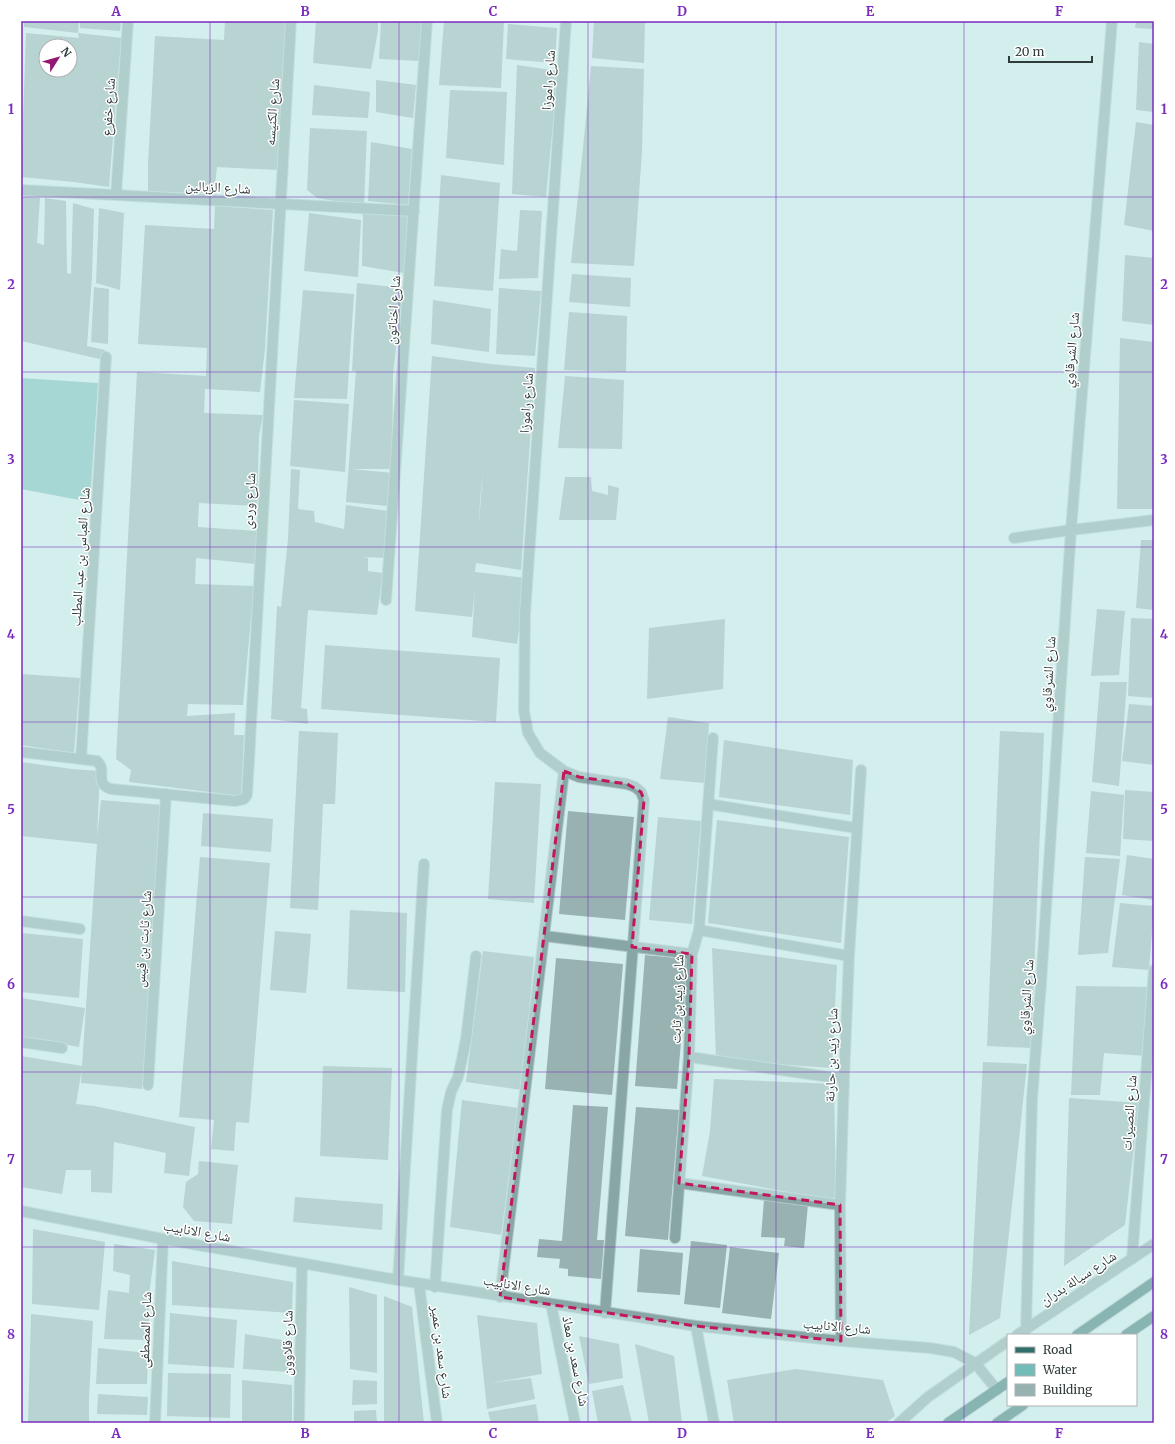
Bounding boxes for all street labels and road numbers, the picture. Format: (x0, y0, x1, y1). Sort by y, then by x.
street label: شارع راموزا (537, 49, 560, 111)
street label: شارع خفرع (97, 77, 120, 137)
street label: شارع الكنيسه (261, 78, 284, 146)
street label: شارع الزبالين (185, 176, 251, 199)
street label: شارع اخناتون (382, 275, 405, 345)
street label: شارع الشرقاوي (1059, 311, 1086, 389)
street label: شارع راموزا (515, 372, 538, 434)
street label: شارع وردى (239, 472, 260, 530)
street label: شارع العباس بن عبد المطلب (66, 487, 95, 627)
street label: شارع الشرقاوي (1036, 636, 1062, 713)
street label: شارع ثابت بن قيس (131, 890, 156, 988)
street label: شارع زيد بن ثابت (666, 954, 689, 1044)
street label: شارع الشرقاوي (1014, 959, 1040, 1036)
street label: شارع زيد بن حارثة (820, 1007, 843, 1103)
street label: شارع النصيرات (1117, 1074, 1142, 1152)
street label: شارع الانابيب (162, 1216, 232, 1247)
street label: شارع سيالة بدران (1036, 1247, 1120, 1310)
street label: شارع الانابيب (482, 1271, 552, 1300)
street label: شارع المصطفى (135, 1291, 156, 1369)
street label: شارع سعد بن عمير (426, 1303, 457, 1400)
street label: شارع قلاوون (277, 1310, 298, 1376)
street label: شارع سعد بن معاذ (557, 1314, 594, 1408)
street label: شارع الانابيب (802, 1314, 872, 1339)

